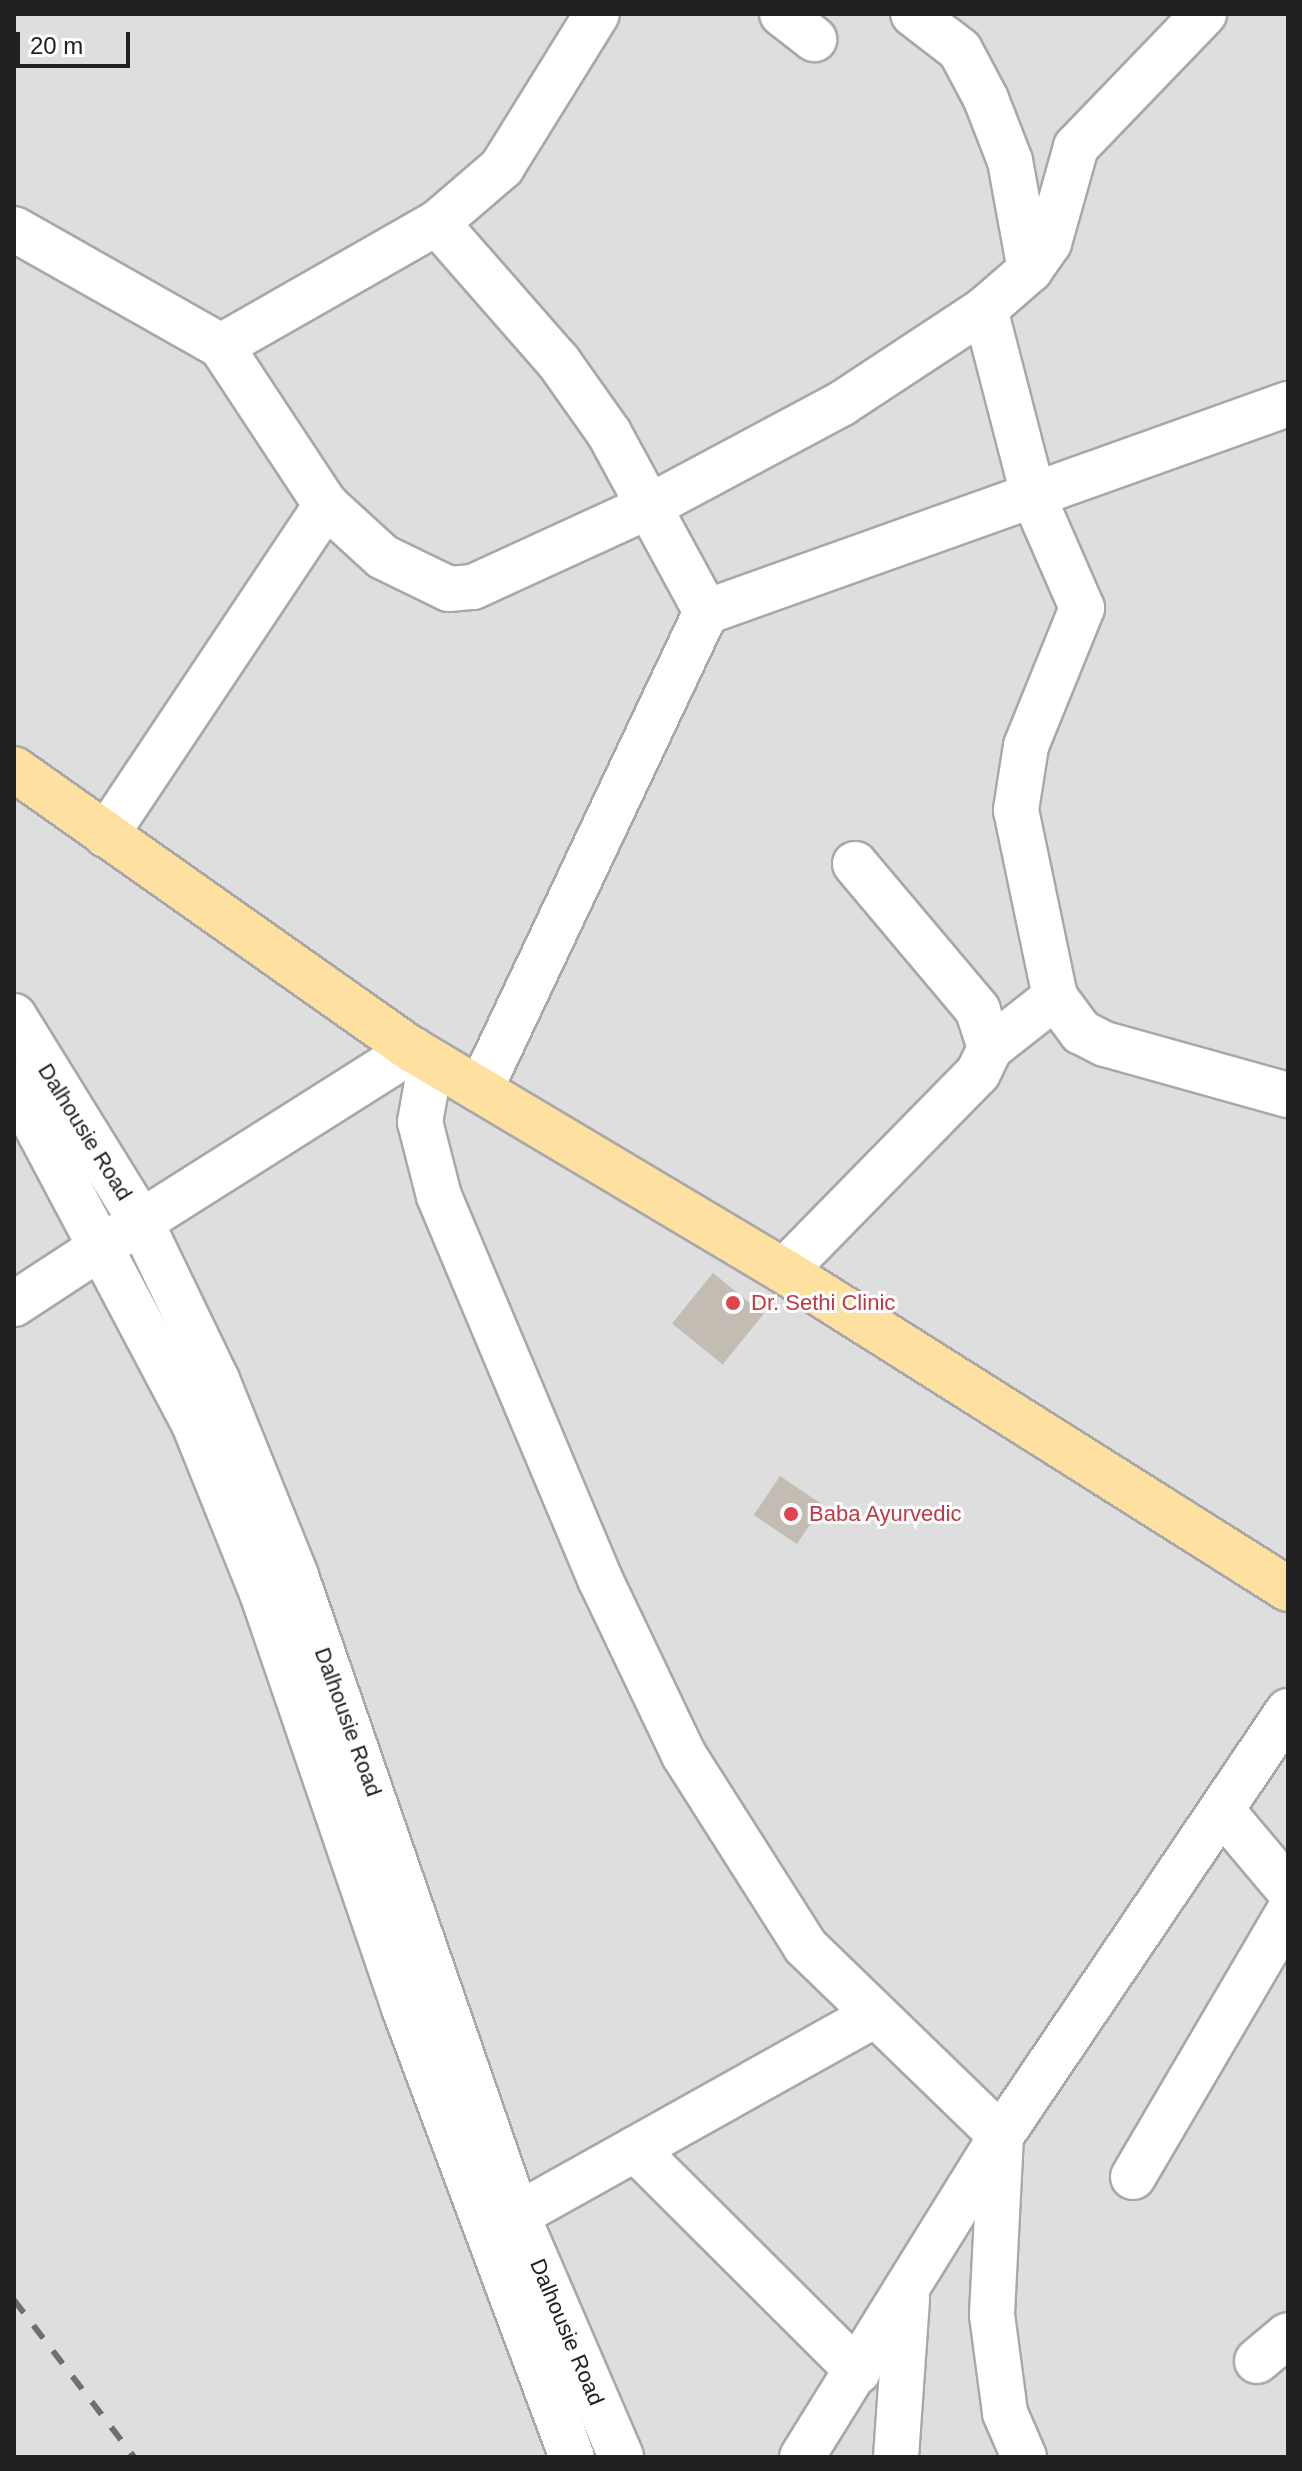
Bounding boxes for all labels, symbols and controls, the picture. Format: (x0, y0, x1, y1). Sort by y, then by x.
scale bar (20, 16, 134, 66)
text: 20 m (30, 32, 83, 59)
street label: Dalhousie Road (32, 1059, 138, 1205)
place label: Dr. Sethi Clinic (751, 1290, 895, 1316)
marker: Dr. Sethi Clinic (722, 1292, 744, 1314)
place label: Baba Ayurvedic (809, 1501, 963, 1527)
marker: Baba Ayurvedic (780, 1503, 802, 1525)
street label: Dalhousie Road (309, 1644, 387, 1800)
street label: Dalhousie Road (524, 2255, 610, 2409)

